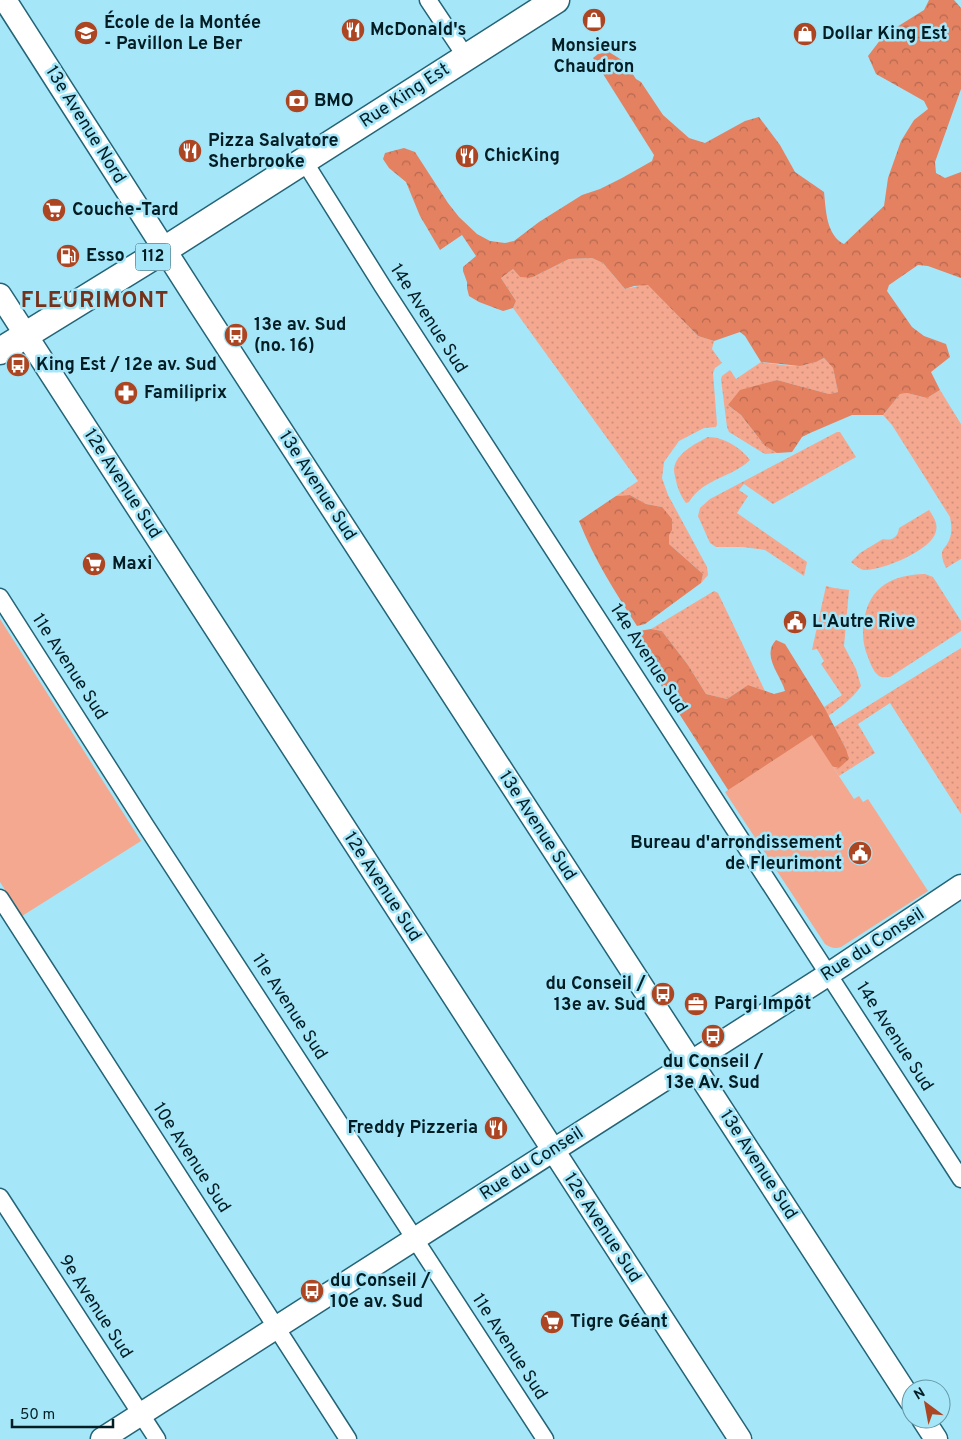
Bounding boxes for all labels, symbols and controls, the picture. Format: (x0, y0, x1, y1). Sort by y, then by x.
shop icon: Monsieurs Chaudron (581, 7, 607, 33)
place label: École de la Montée - Pavillon Le Ber (104, 10, 261, 56)
restaurant icon: McDonald's (340, 17, 366, 43)
place label: McDonald's (370, 19, 466, 42)
school or university icon: École de la Montée - Pavillon Le Ber (73, 20, 99, 46)
shop icon: Dollar King Est (792, 21, 818, 47)
place label: Dollar King Est (822, 23, 947, 46)
place label: Monsieurs Chaudron (551, 35, 637, 79)
street label: Rue King Est (356, 58, 454, 134)
street label: 13e Avenue Nord (40, 62, 130, 188)
bank icon: BMO (284, 88, 310, 114)
place label: BMO (314, 90, 354, 113)
place label: Pizza Salvatore Sherbrooke (208, 130, 338, 174)
restaurant icon: Pizza Salvatore Sherbrooke (177, 138, 203, 164)
restaurant icon: ChicKing (454, 143, 480, 169)
place label: ChicKing (484, 145, 560, 168)
supermarket icon: Couche-Tard (41, 197, 67, 223)
place label: Couche-Tard (72, 199, 179, 222)
fuel station icon: Esso (55, 243, 81, 269)
road number: 112 (136, 243, 170, 270)
place label: Esso (86, 245, 125, 268)
street label: 14e Avenue Sud (384, 260, 472, 378)
district label: FLEURIMONT (21, 288, 169, 315)
place label: 13e av. Sud (no. 16) (254, 314, 346, 358)
bus stop icon: 13e av. Sud (no. 16) (223, 322, 249, 348)
bus stop icon: King Est / 12e av. Sud (5, 352, 31, 378)
place label: King Est / 12e av. Sud (36, 354, 217, 377)
pharmacy icon: Familiprix (113, 380, 139, 406)
place label: Familiprix (144, 382, 227, 405)
street label: 12e Avenue Sud (78, 425, 166, 543)
street label: 13e Avenue Sud (273, 427, 361, 545)
supermarket icon: Maxi (81, 551, 107, 577)
place label: Maxi (112, 553, 152, 576)
street label: 14e Avenue Sud (604, 600, 692, 718)
public building icon: L'Autre Rive (782, 609, 808, 635)
street label: 11e Avenue Sud (26, 610, 112, 724)
place label: L'Autre Rive (812, 611, 915, 634)
street label: 13e Avenue Sud (493, 767, 581, 885)
street label: 12e Avenue Sud (338, 828, 426, 946)
place label: Bureau d'arrondissement de Fleurimont (630, 832, 842, 876)
public building icon: Bureau d'arrondissement de Fleurimont (847, 840, 873, 866)
street label: Rue du Conseil (817, 903, 929, 987)
street label: 11e Avenue Sud (246, 950, 332, 1064)
place label: du Conseil / 13e av. Sud (545, 973, 647, 1017)
street label: 14e Avenue Sud (850, 978, 938, 1096)
bus stop icon: du Conseil / 13e av. Sud (650, 981, 676, 1007)
office icon: Pargi Impôt (683, 991, 709, 1017)
place label: Pargi Impôt (714, 993, 811, 1016)
bus stop icon: du Conseil / 13e Av. Sud (700, 1023, 726, 1049)
place label: du Conseil / 13e Av. Sud (663, 1051, 764, 1095)
street label: 10e Avenue Sud (147, 1099, 235, 1217)
street label: 13e Avenue Sud (714, 1106, 802, 1224)
restaurant icon: Freddy Pizzeria (483, 1115, 509, 1141)
place label: Freddy Pizzeria (348, 1117, 478, 1140)
street label: Rue du Conseil (476, 1122, 588, 1206)
street label: 12e Avenue Sud (558, 1169, 646, 1287)
street label: 9e Avenue Sud (53, 1251, 137, 1363)
place label: du Conseil / 10e av. Sud (330, 1270, 431, 1314)
bus stop icon: du Conseil / 10e av. Sud (299, 1278, 325, 1304)
street label: 11e Avenue Sud (466, 1290, 552, 1404)
supermarket icon: Tigre Géant (539, 1309, 565, 1335)
place label: Tigre Géant (570, 1311, 668, 1334)
north arrow (901, 1379, 951, 1429)
text: N (911, 1384, 929, 1404)
scale bar (12, 1396, 114, 1428)
text: 50 m (20, 1406, 55, 1425)

